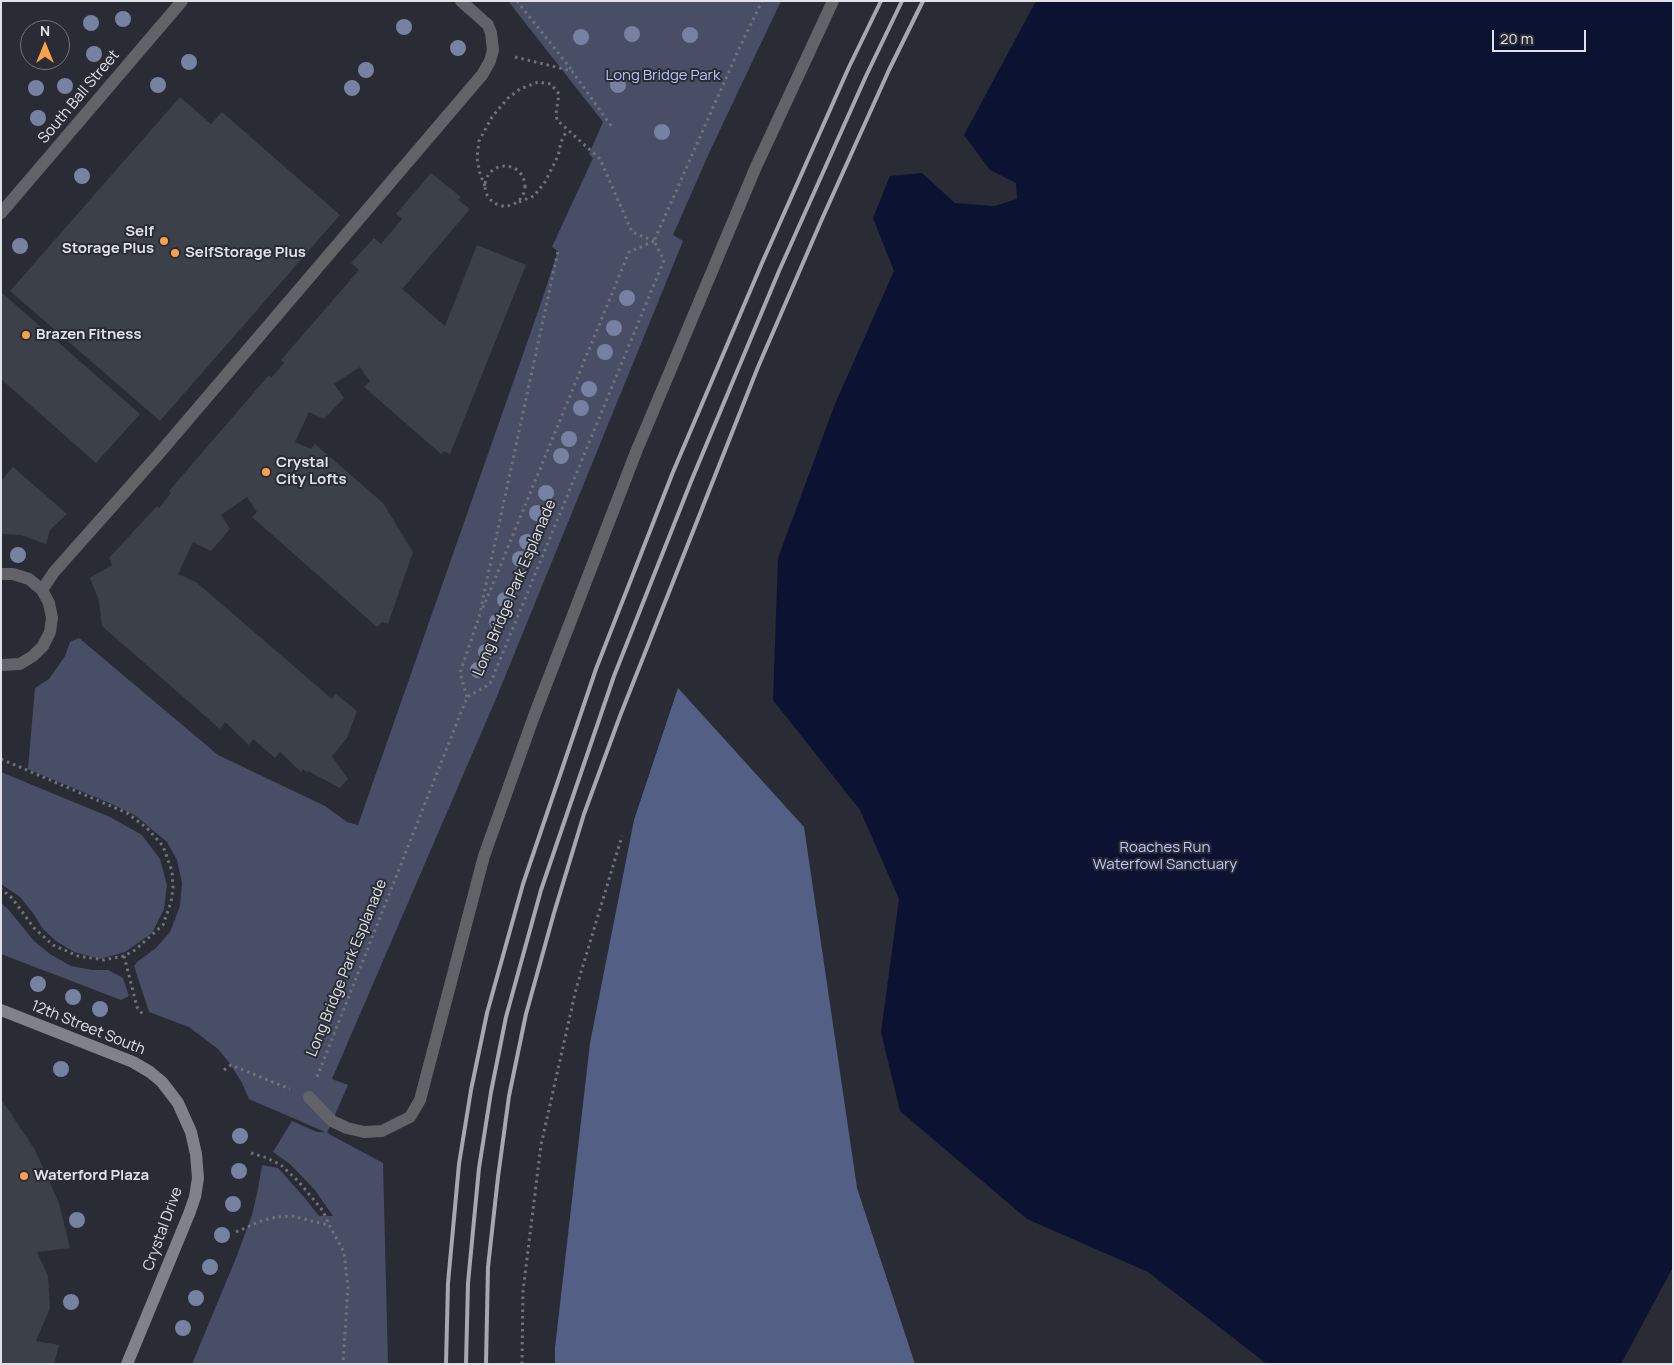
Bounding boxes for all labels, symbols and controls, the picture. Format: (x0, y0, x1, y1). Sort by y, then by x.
north arrow (20, 20, 70, 70)
scale bar (1494, 20, 1588, 52)
text: N (40, 21, 50, 40)
text: 20 m (1500, 28, 1533, 49)
street label: South Ball Street (35, 47, 123, 147)
park label: Long Bridge Park (606, 67, 720, 85)
place label: Self Storage Plus (62, 223, 154, 258)
marker: Self Storage Plus (158, 235, 170, 247)
place label: SelfStorage Plus (185, 244, 306, 262)
marker: SelfStorage Plus (169, 247, 181, 259)
place label: Brazen Fitness (36, 326, 142, 344)
marker: Brazen Fitness (20, 329, 32, 341)
place label: Crystal City Lofts (276, 454, 347, 489)
marker: Crystal City Lofts (260, 466, 272, 478)
street label: Long Bridge Park Esplanade (470, 497, 560, 679)
park label: Roaches Run Waterfowl Sanctuary (1093, 839, 1237, 874)
street label: Long Bridge Park Esplanade (303, 877, 391, 1059)
street label: 12th Street South (28, 997, 148, 1059)
place label: Waterford Plaza (34, 1167, 149, 1185)
marker: Waterford Plaza (18, 1170, 30, 1182)
street label: Crystal Drive (140, 1185, 186, 1273)

